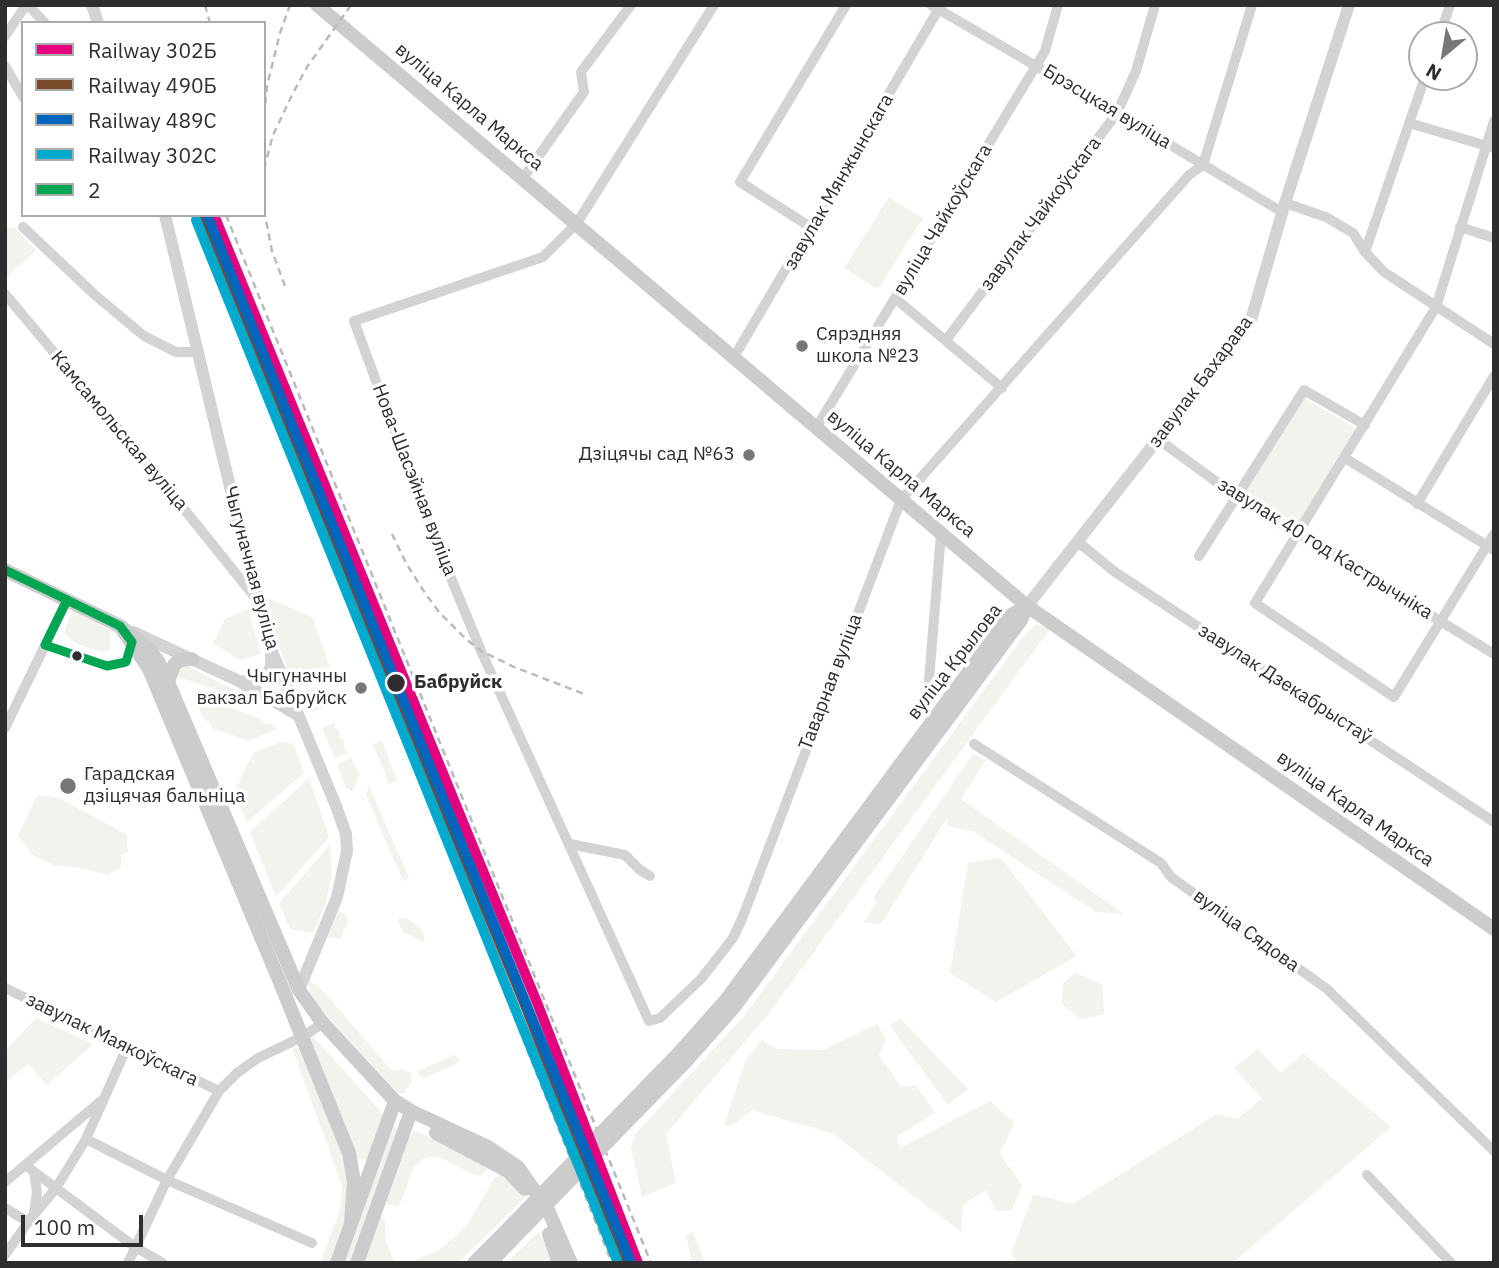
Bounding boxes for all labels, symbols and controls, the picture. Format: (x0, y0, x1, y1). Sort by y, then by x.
legend (21, 21, 266, 217)
north arrow (1408, 21, 1478, 91)
text: Railway 302Б (88, 36, 217, 64)
street label: вуліца Карла Маркса (390, 38, 548, 176)
text: N (1422, 59, 1445, 86)
street label: Брэсцкая вуліца (1039, 60, 1175, 154)
text: Railway 490Б (88, 71, 217, 99)
street label: завулак Мянжынскага (779, 90, 899, 274)
text: Railway 489С (88, 106, 217, 134)
street label: завулак Чайкоўскага (976, 133, 1106, 295)
street label: вуліца Чайкоўскага (889, 140, 997, 300)
text: Railway 302С (88, 141, 217, 169)
text: 2 (88, 176, 101, 204)
street label: завулак Бахарава (1144, 312, 1258, 452)
place label: Сярэдняя школа №23 (816, 324, 920, 368)
marker: Сярэдняя школа №23 (794, 338, 810, 354)
street label: Камсамольская вуліца (46, 347, 192, 515)
street label: Нова-Шасэйная вуліца (367, 381, 461, 579)
street label: вуліца Карла Маркса (822, 405, 980, 543)
place label: Дзіцячы сад №63 (579, 444, 735, 466)
marker: Дзіцячы сад №63 (741, 447, 757, 463)
street label: завулак 40 год Кастрычніка (1213, 473, 1437, 625)
street label: Чыгуначная вуліца (218, 484, 284, 652)
street label: вуліца Крылова (903, 600, 1007, 724)
street label: Таварная вуліца (795, 611, 867, 753)
street label: завулак Дзекабрыстаў (1194, 619, 1376, 749)
unlabelled marker (70, 649, 84, 663)
place label: Чыгуначны вакзал Бабруйск (196, 666, 347, 710)
marker: Бабруйск (385, 672, 407, 694)
place label: Бабруйск (414, 672, 502, 694)
marker: Чыгуначны вакзал Бабруйск (353, 680, 369, 696)
street label: вуліца Карла Маркса (1272, 746, 1438, 872)
place label: Гарадская дзіцячая бальніца (84, 764, 245, 808)
marker: Гарадская дзіцячая бальніца (58, 776, 78, 796)
street label: вуліца Сядова (1188, 885, 1304, 977)
street label: завулак Маякоўскага (22, 988, 202, 1092)
scale bar (24, 1202, 147, 1246)
text: 100 m (34, 1213, 95, 1241)

